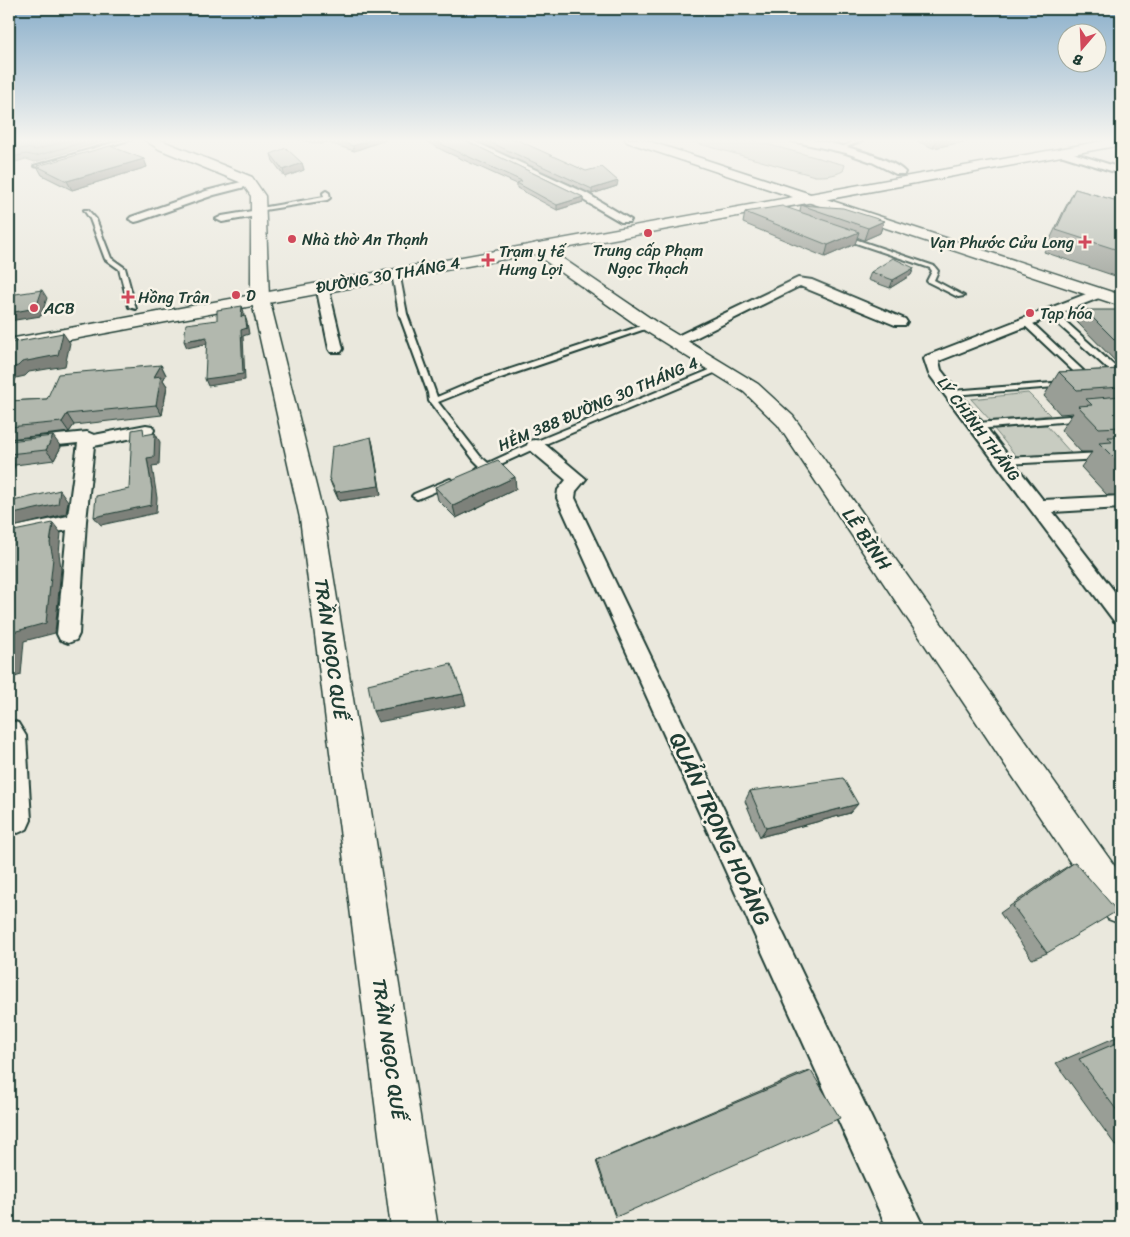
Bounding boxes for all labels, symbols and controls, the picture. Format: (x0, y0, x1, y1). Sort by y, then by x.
north arrow (1058, 22, 1108, 72)
text: B (1070, 47, 1086, 73)
place label: Nhà thờ An Thạnh (302, 225, 428, 254)
marker: Trung cấp Phạm Ngọc Thạch (642, 227, 654, 239)
place label: Vạn Phước Cửu Long (930, 228, 1074, 257)
marker: Nhà thờ An Thạnh (286, 233, 298, 245)
marker: Vạn Phước Cửu Long (1078, 235, 1092, 249)
place label: Trung cấp Phạm Ngọc Thạch (593, 236, 703, 283)
place label: Trạm y tế Hưng Lợi (499, 237, 567, 284)
street label: ĐƯỜNG 30 THÁNG 4 (314, 248, 462, 302)
marker: Trạm y tế Hưng Lợi (481, 253, 495, 267)
place label: D (246, 281, 256, 310)
place label: Hồng Trân (138, 283, 210, 312)
marker: D (230, 289, 242, 301)
marker: Hồng Trân (122, 291, 134, 303)
place label: ACB (43, 294, 75, 323)
place label: Tạp hóa (1040, 299, 1093, 328)
marker: ACB (28, 302, 40, 314)
marker: Tạp hóa (1024, 307, 1036, 319)
street label: HẺM 388 ĐƯỜNG 30 THÁNG 4 (493, 349, 703, 459)
street label: LÝ CHÍNH THẮNG (930, 370, 1028, 488)
street label: LÊ BÌNH (833, 501, 901, 578)
street label: TRẦN NGỌC QUẾ (305, 576, 358, 725)
street label: QUẢN TRỌNG HOÀNG (658, 726, 782, 932)
street label: TRẦN NGỌC QUẾ (363, 976, 416, 1125)

